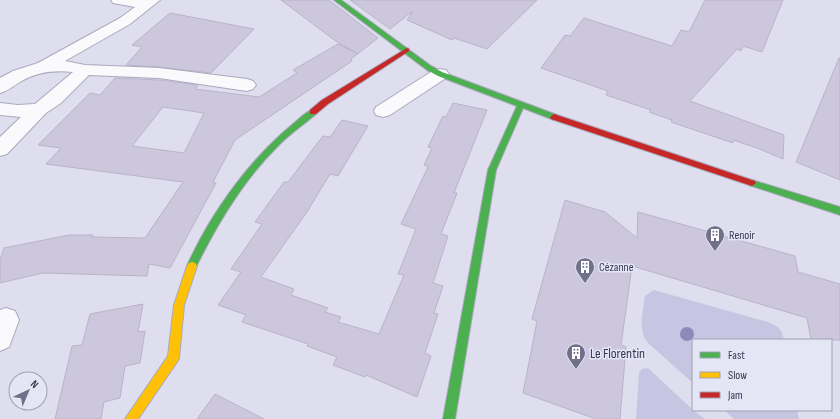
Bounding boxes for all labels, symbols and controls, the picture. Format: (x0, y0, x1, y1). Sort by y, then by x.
building icon: Renoir (704, 224, 726, 252)
place label: Renoir (729, 228, 756, 243)
building icon: Cézanne (574, 256, 596, 284)
place label: Cézanne (599, 260, 634, 275)
legend (692, 339, 832, 411)
building icon: Le Florentin (565, 342, 587, 370)
place label: Le Florentin (590, 345, 645, 362)
text: Fast (728, 348, 745, 363)
text: Slow (728, 368, 747, 383)
north arrow (8, 371, 48, 411)
text: N (28, 377, 41, 391)
text: Jam (727, 388, 743, 403)

